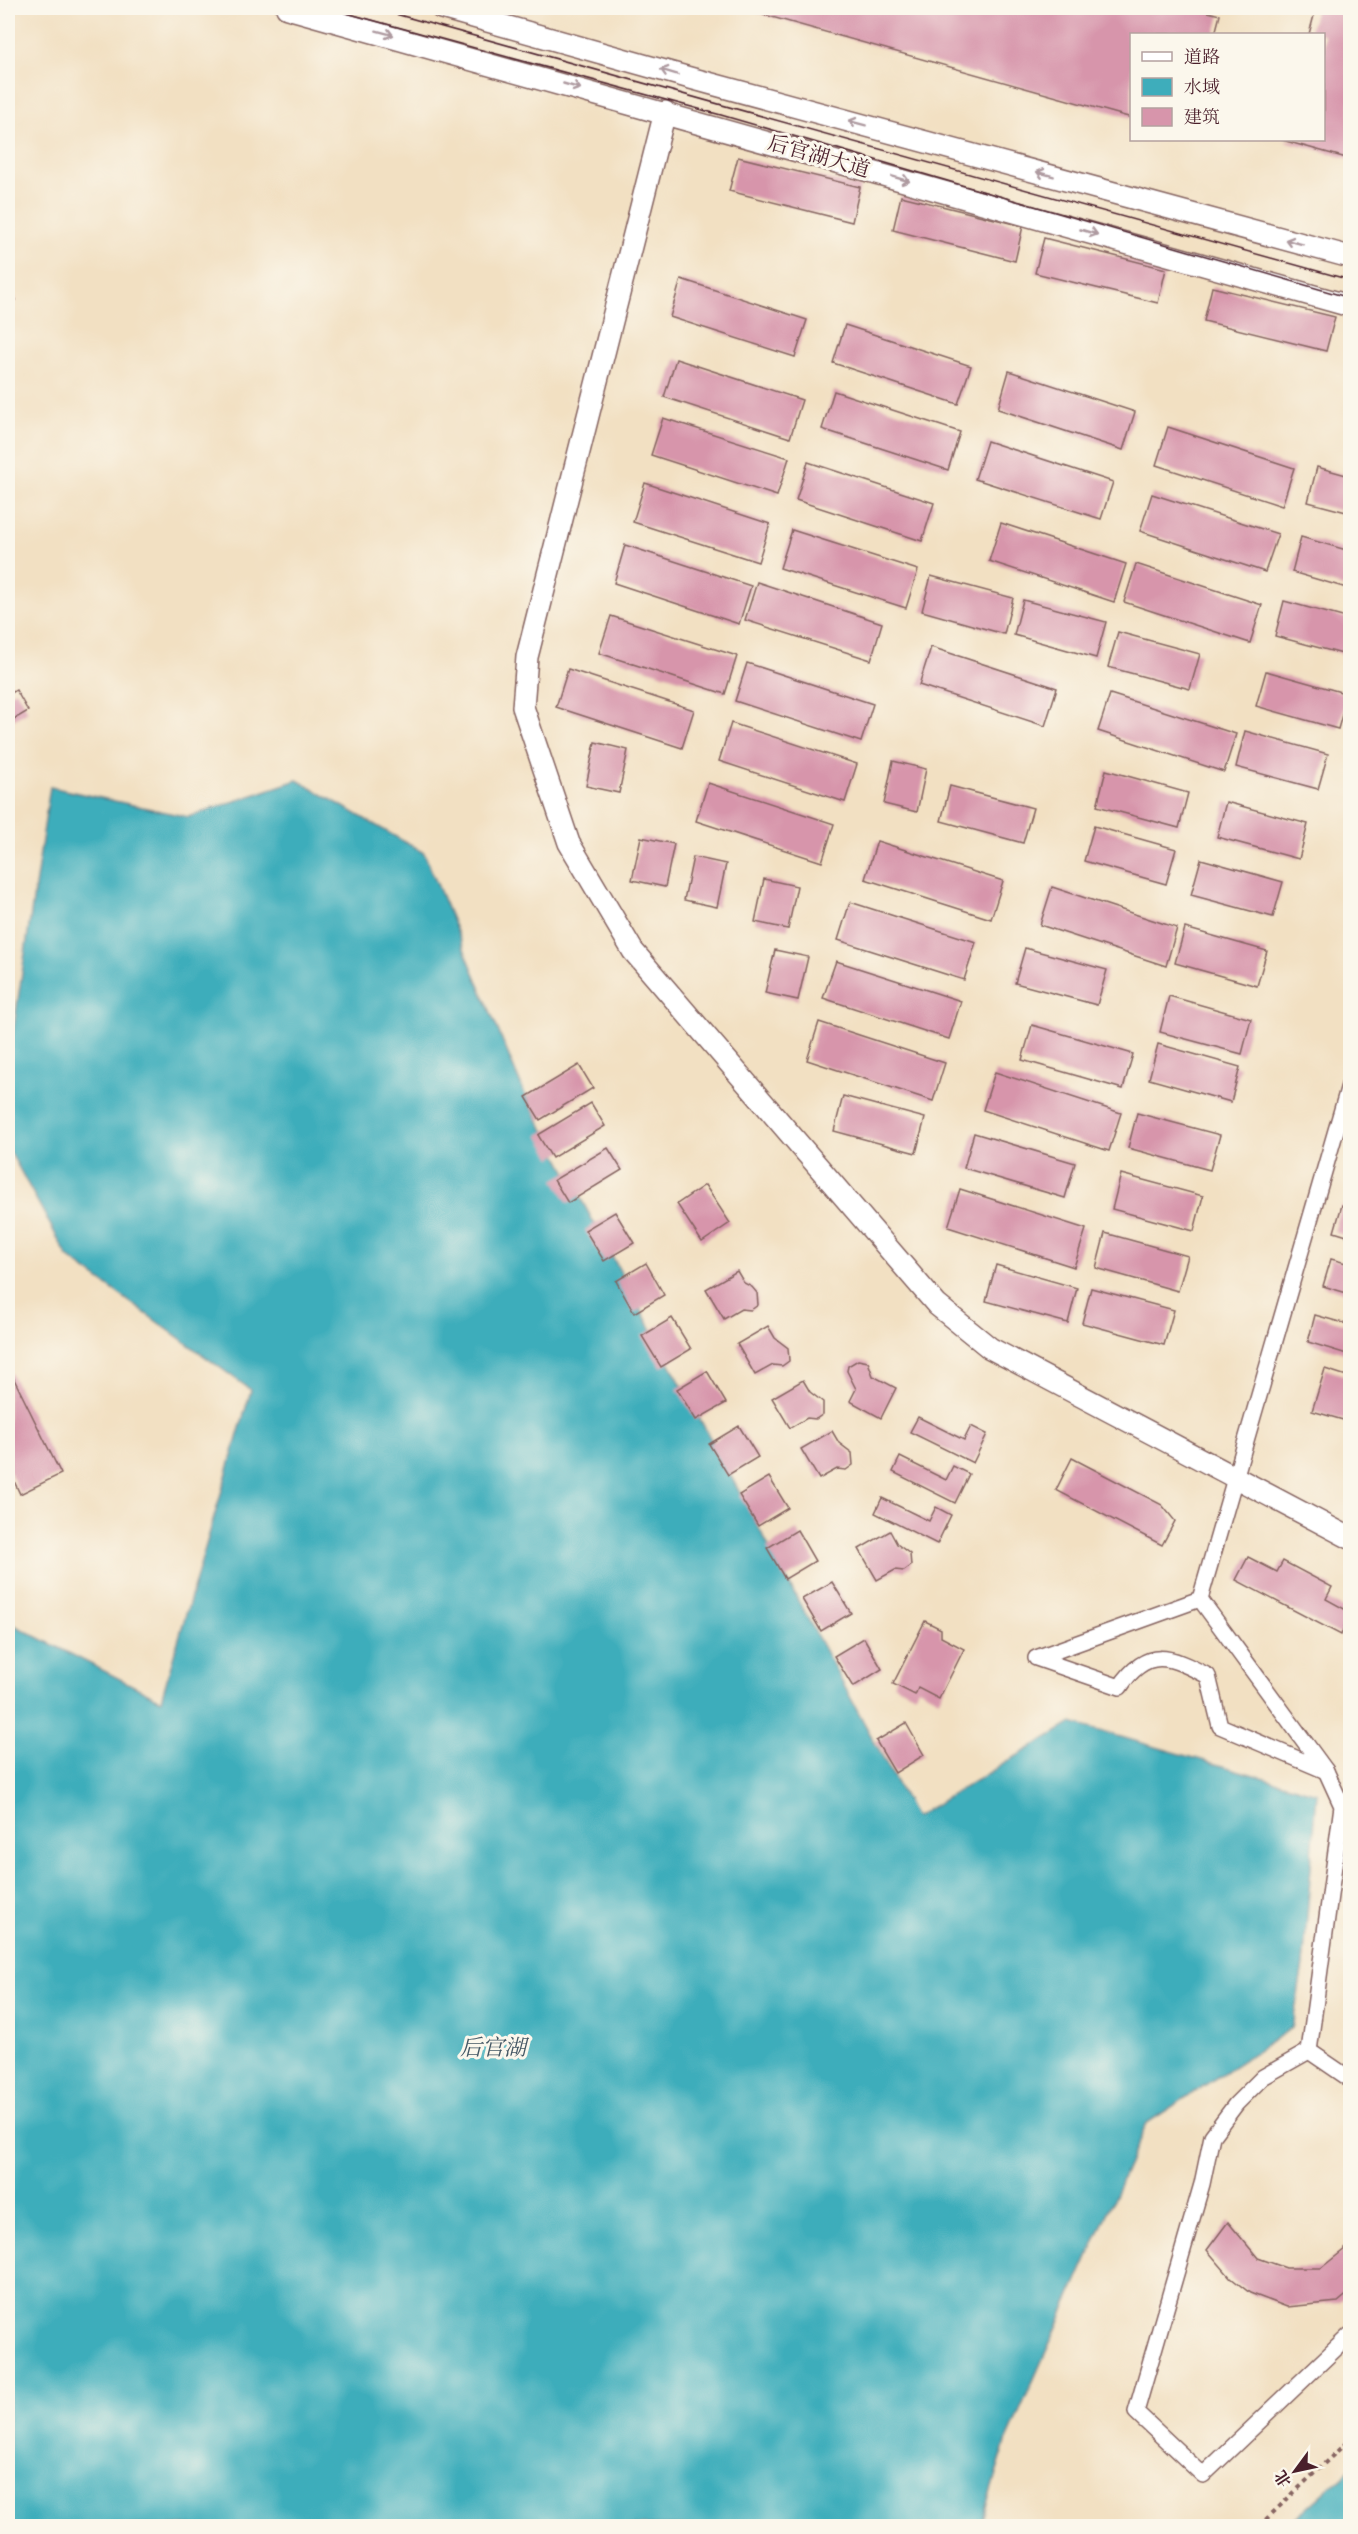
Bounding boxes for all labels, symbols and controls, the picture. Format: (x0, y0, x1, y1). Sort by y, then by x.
one-way arrow (375, 28, 394, 39)
legend (1130, 33, 1325, 141)
text: 道路 (1184, 45, 1220, 68)
one-way arrow (660, 66, 679, 77)
text: 水域 (1184, 75, 1220, 98)
one-way arrow (562, 81, 581, 92)
text: 建筑 (1184, 105, 1220, 128)
one-way arrow (848, 117, 867, 129)
street label: 后官湖大道 (765, 128, 873, 183)
one-way arrow (1036, 168, 1055, 180)
one-way arrow (892, 174, 911, 185)
one-way arrow (1079, 227, 1098, 238)
one-way arrow (1285, 236, 1304, 247)
water label: 后官湖 (460, 2033, 530, 2062)
north arrow (1265, 2441, 1325, 2501)
text: 北 (1270, 2466, 1296, 2491)

